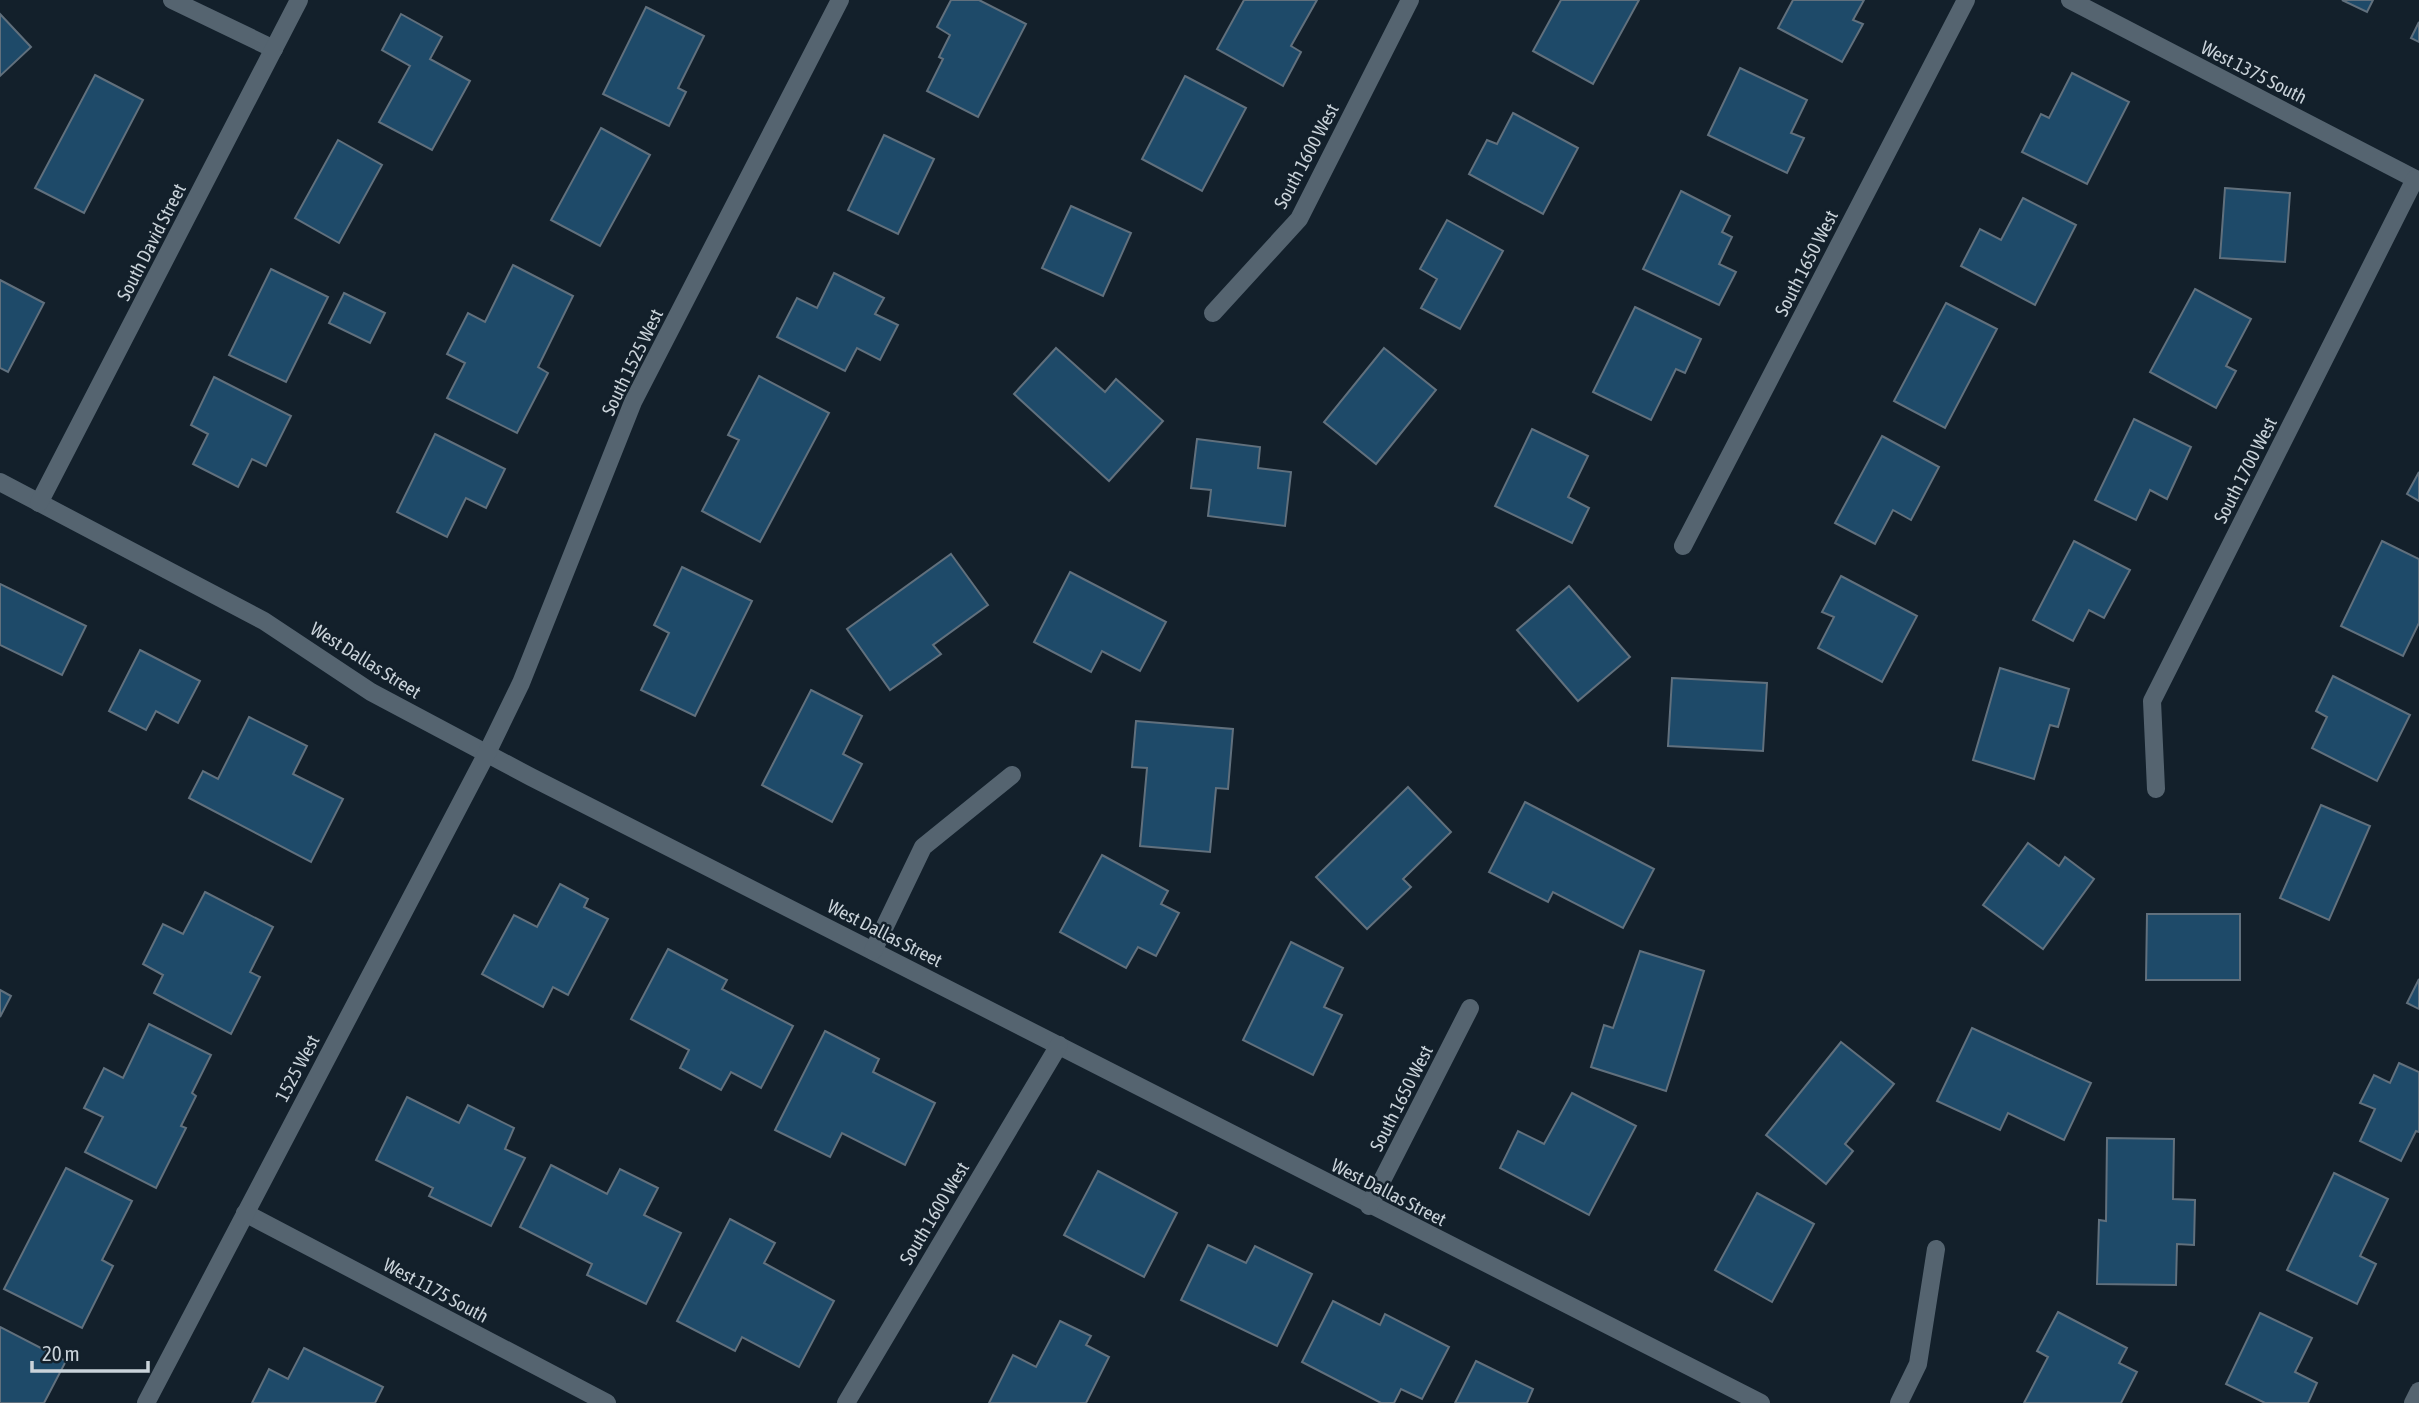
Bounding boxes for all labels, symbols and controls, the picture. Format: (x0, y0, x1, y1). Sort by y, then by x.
street label: West 1375 South (2197, 36, 2311, 108)
street label: South 1600 West (1269, 100, 1343, 212)
street label: South David Street (112, 180, 190, 304)
street label: South 1650 West (1770, 206, 1842, 320)
street label: South 1525 West (597, 305, 667, 419)
street label: South 1700 West (2209, 413, 2281, 527)
street label: West Dallas Street (307, 617, 425, 703)
street label: West Dallas Street (824, 895, 946, 971)
street label: 1525 West (270, 1031, 324, 1105)
street label: South 1650 West (1365, 1041, 1437, 1155)
street label: West Dallas Street (1328, 1154, 1450, 1230)
street label: South 1600 West (895, 1158, 973, 1268)
street label: West 1175 South (380, 1253, 492, 1327)
scale bar (32, 1330, 147, 1374)
text: 20 m (42, 1341, 80, 1365)

